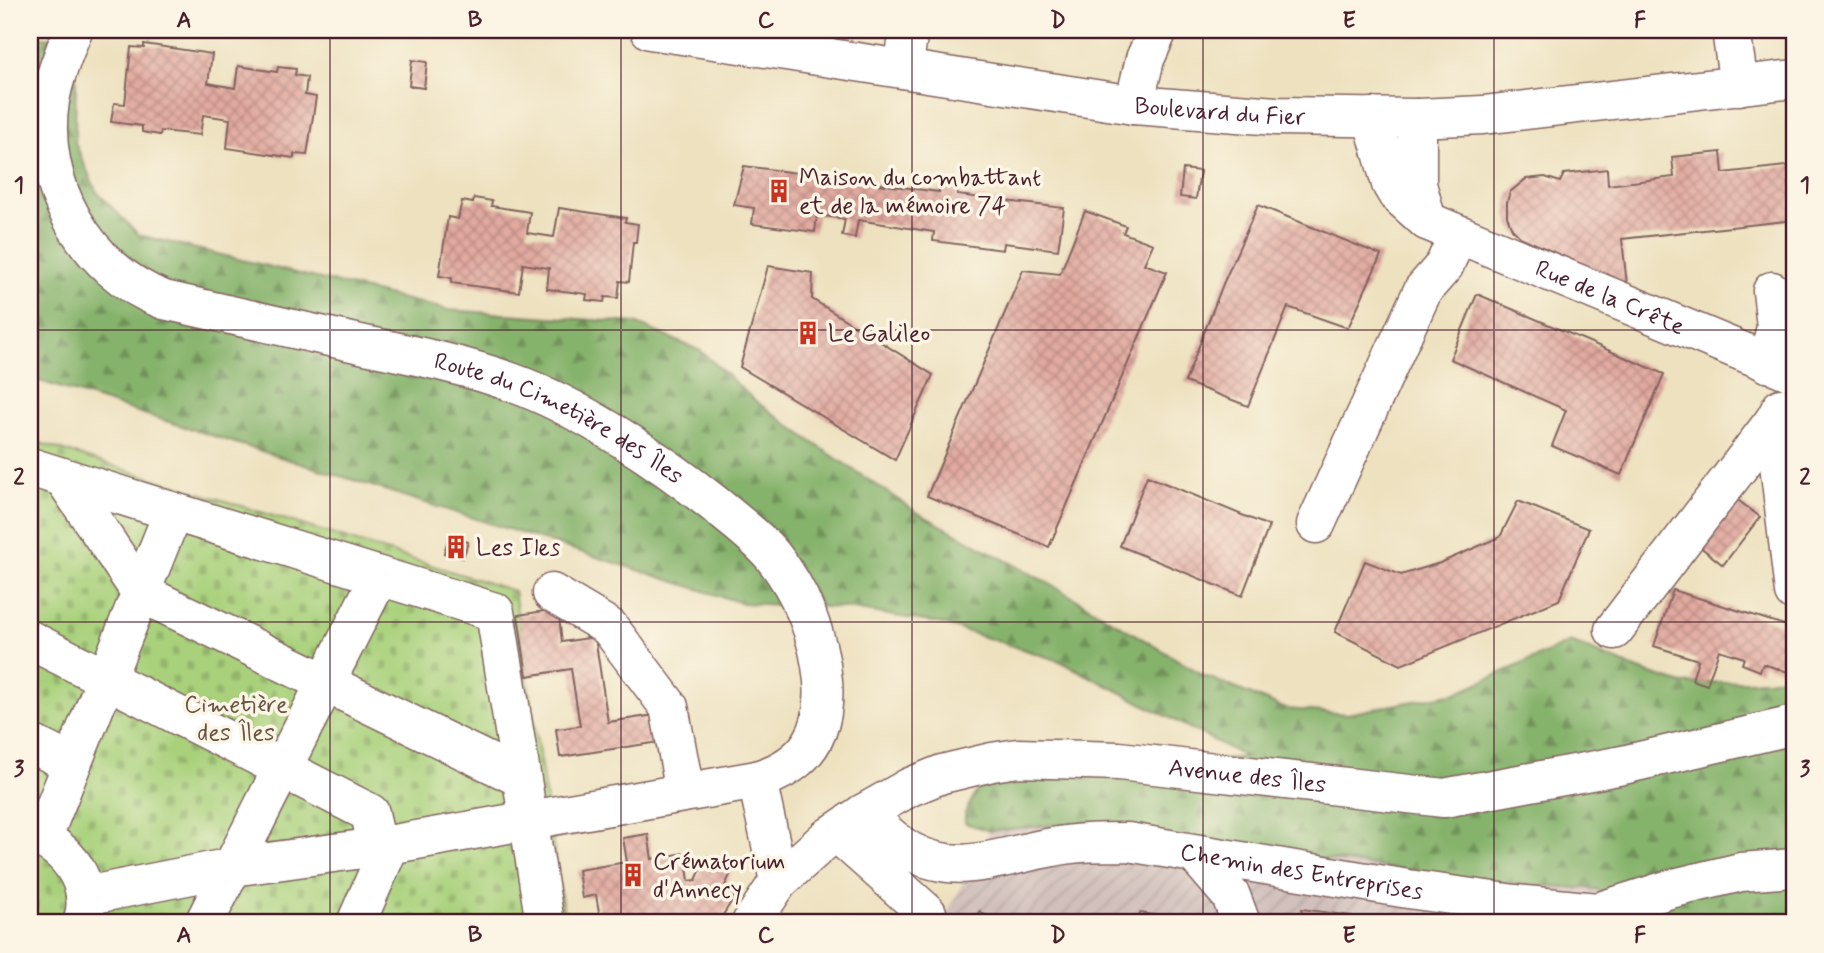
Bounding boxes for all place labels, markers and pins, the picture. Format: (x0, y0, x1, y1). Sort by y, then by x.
place label: Maison du combattant et de la mémoire 74 (799, 163, 1041, 222)
building icon: Maison du combattant et de la mémoire 74 (765, 177, 793, 205)
building icon: Le Galileo (794, 319, 822, 347)
place label: Le Galileo (828, 319, 930, 350)
building icon: Les Iles (442, 533, 470, 561)
place label: Les Iles (476, 533, 561, 564)
place label: Crématorium d'Annecy (653, 847, 785, 906)
building icon: Crématorium d'Annecy (619, 861, 647, 889)

